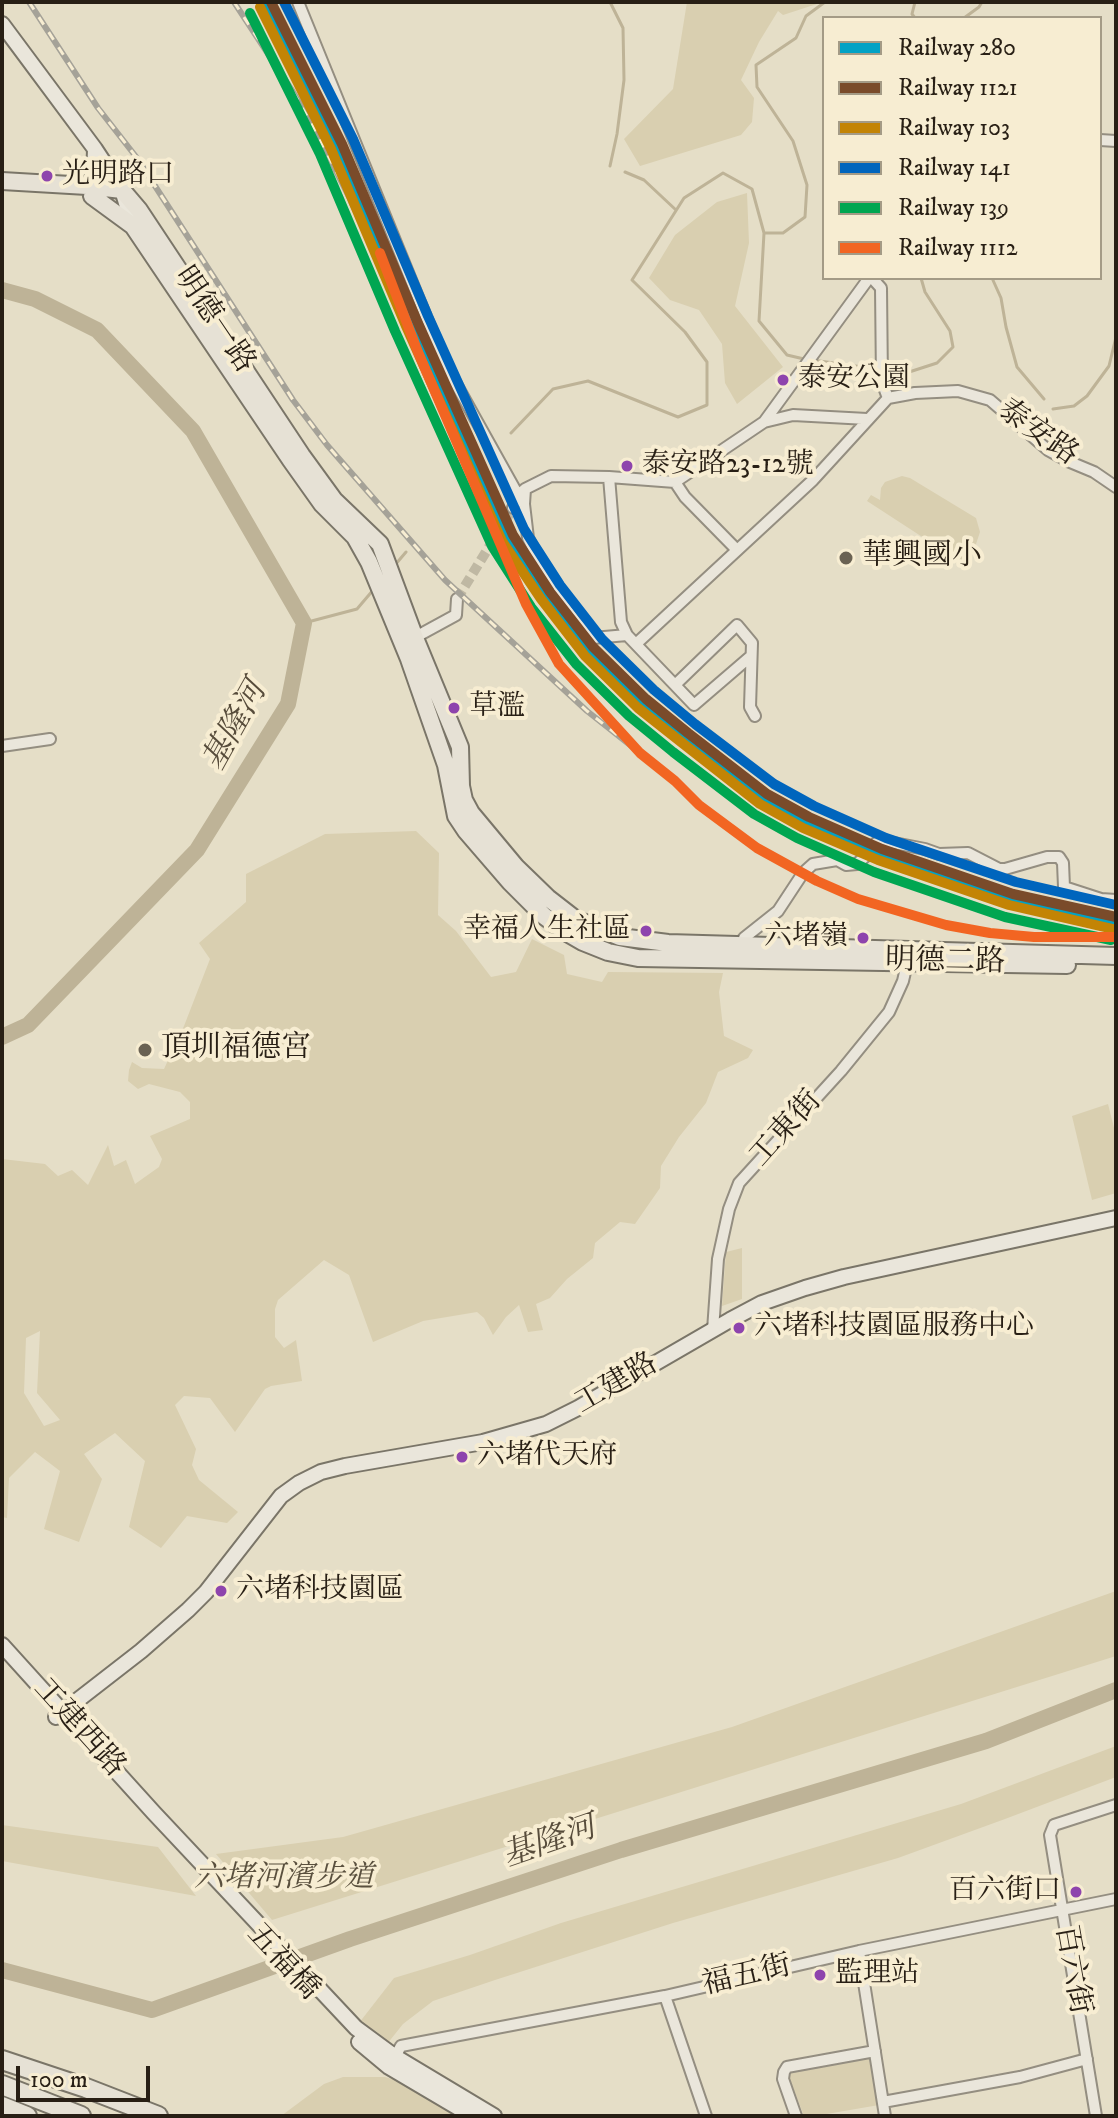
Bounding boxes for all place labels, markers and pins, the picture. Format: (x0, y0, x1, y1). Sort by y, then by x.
place label: 光明路口 (62, 159, 174, 193)
marker: 光明路口 (39, 168, 55, 184)
place label: 泰安公園 (798, 363, 910, 397)
marker: 泰安公園 (775, 372, 791, 388)
place label: 泰安路23-12號 (642, 449, 814, 483)
marker: 泰安路23-12號 (619, 458, 635, 474)
place label: 華興國小 (862, 540, 982, 576)
marker: 華興國小 (837, 549, 855, 567)
place label: 草濫 (469, 691, 525, 725)
marker: 草濫 (446, 700, 462, 716)
place label: 幸福人生社區 (463, 914, 631, 948)
place label: 六堵嶺 (764, 921, 848, 955)
marker: 幸福人生社區 (638, 923, 654, 939)
marker: 六堵嶺 (855, 930, 871, 946)
place label: 頂圳福德宮 (161, 1032, 311, 1068)
marker: 頂圳福德宮 (136, 1041, 154, 1059)
place label: 六堵科技園區服務中心 (754, 1311, 1034, 1345)
marker: 六堵科技園區服務中心 (731, 1320, 747, 1336)
place label: 六堵代天府 (477, 1440, 617, 1474)
marker: 六堵代天府 (454, 1449, 470, 1465)
place label: 六堵科技園區 (236, 1574, 404, 1608)
marker: 六堵科技園區 (213, 1583, 229, 1599)
place label: 百六街口 (949, 1875, 1061, 1909)
marker: 百六街口 (1068, 1884, 1084, 1900)
place label: 監理站 (835, 1958, 919, 1992)
marker: 監理站 (812, 1967, 828, 1983)

